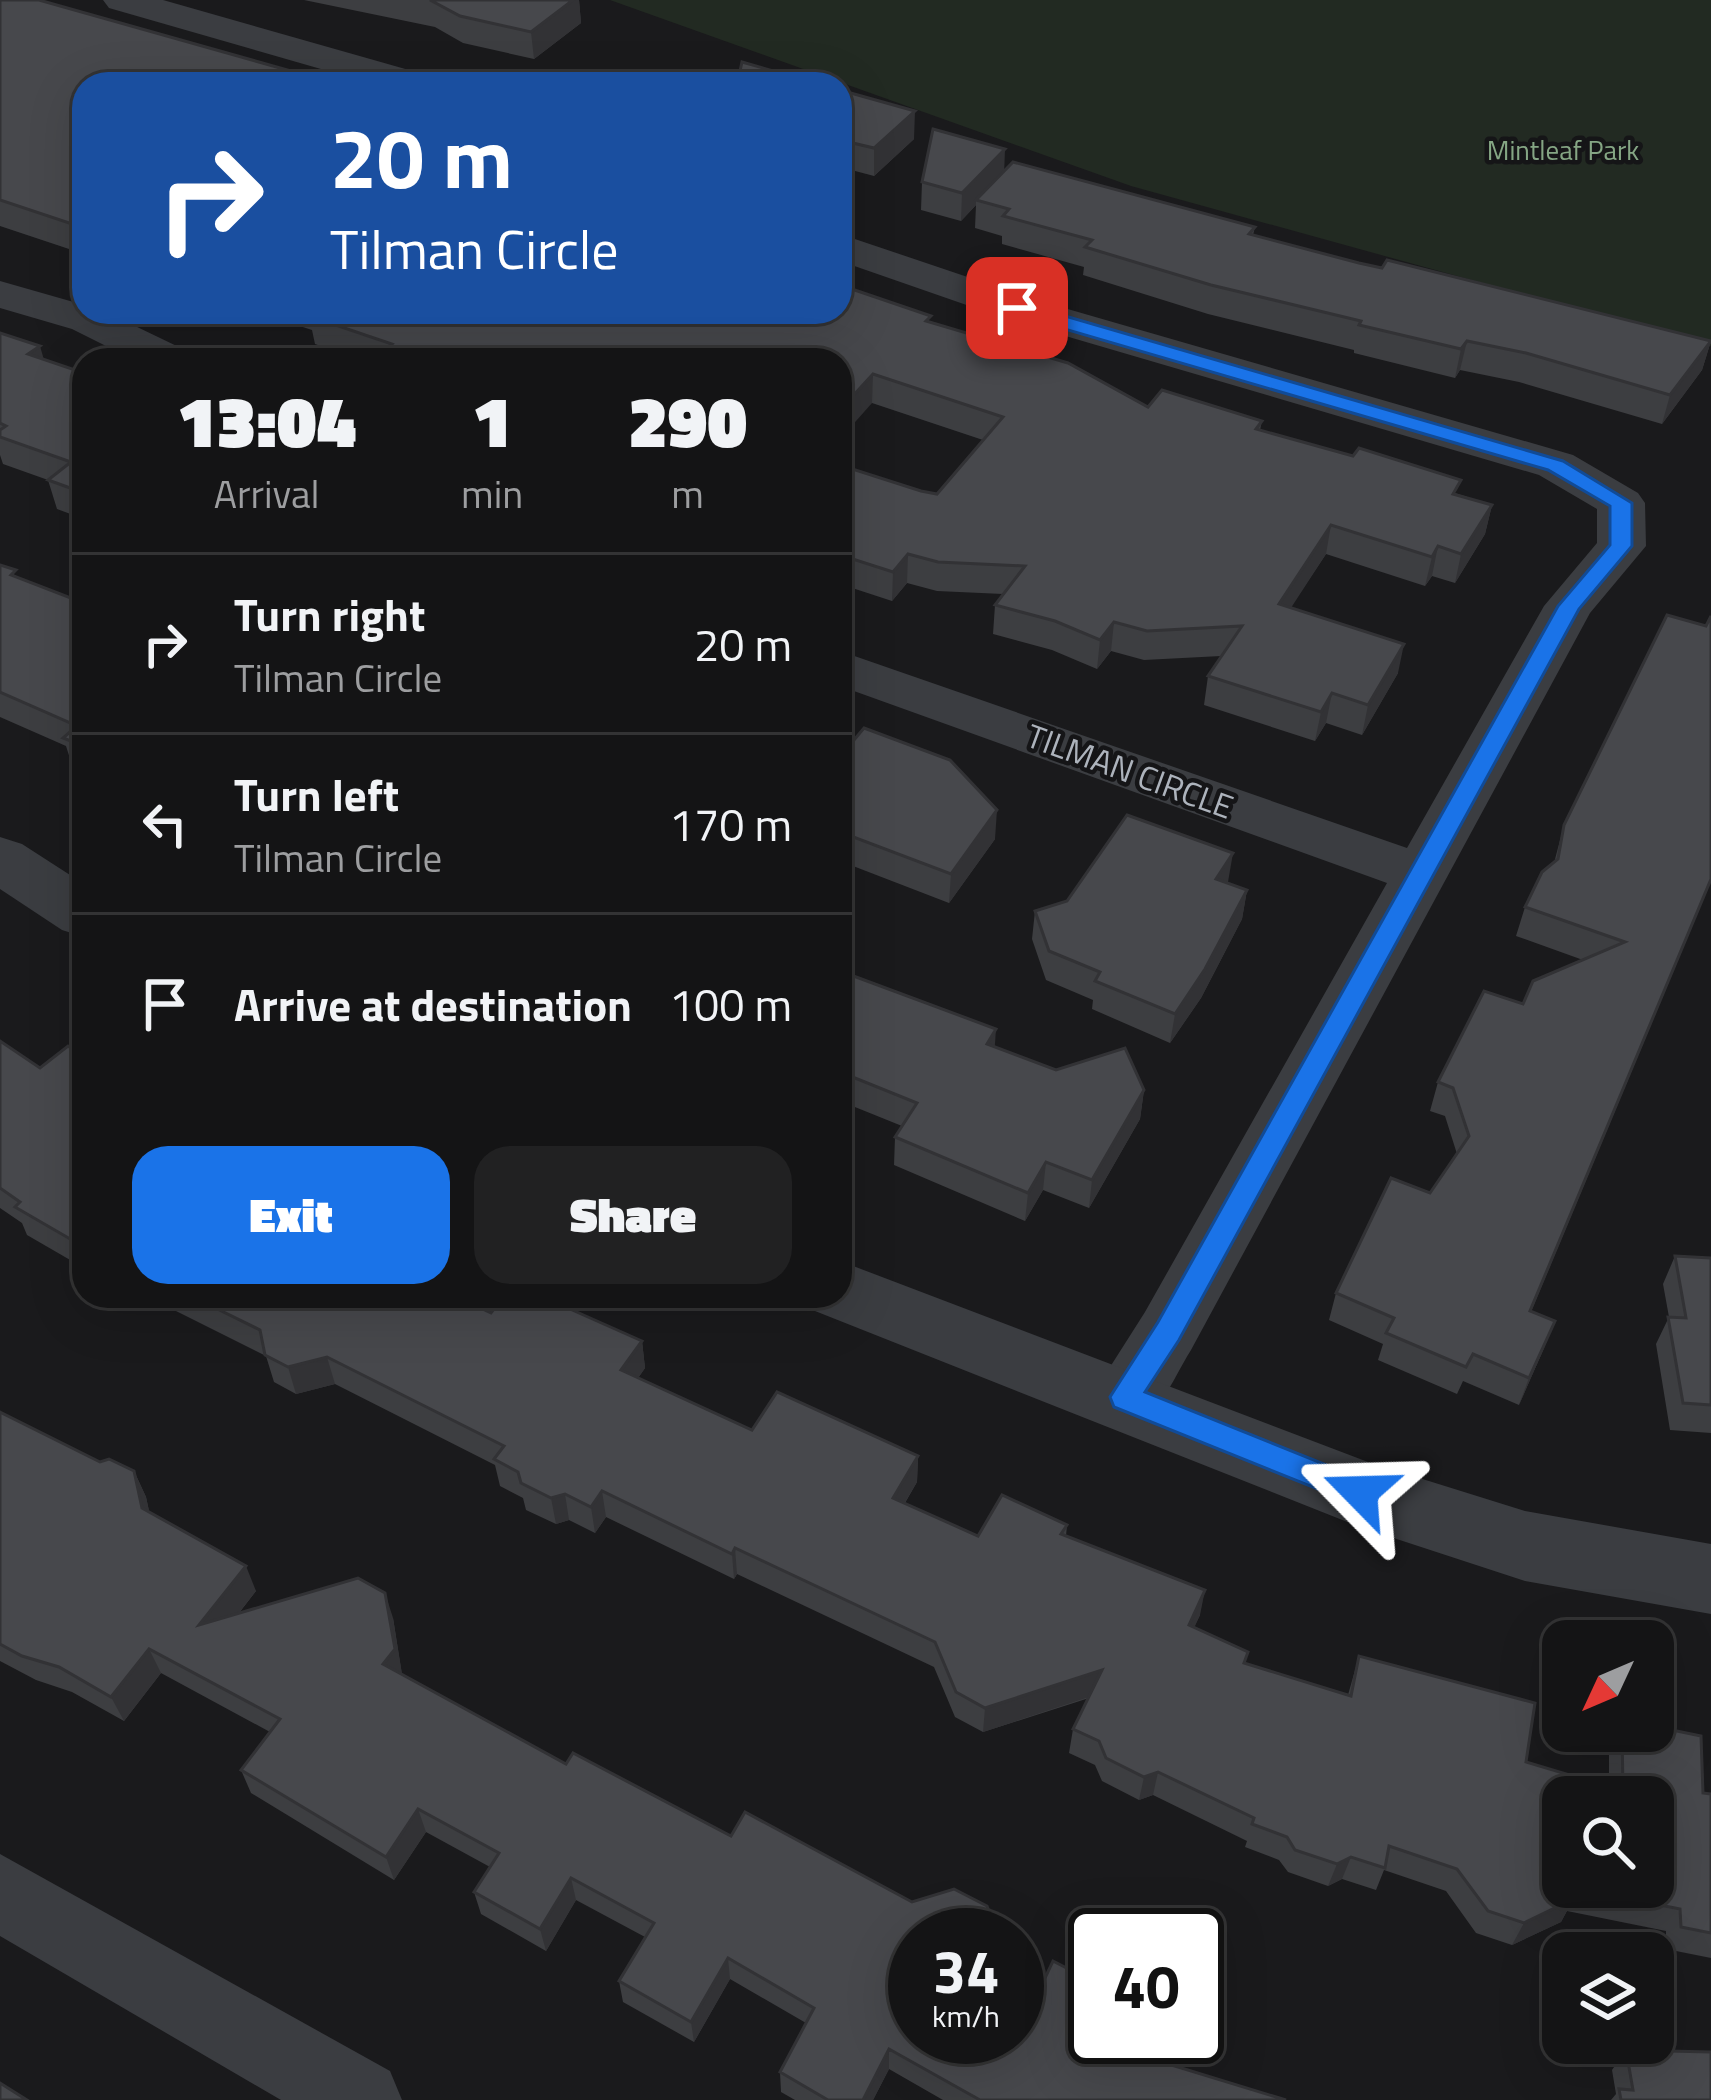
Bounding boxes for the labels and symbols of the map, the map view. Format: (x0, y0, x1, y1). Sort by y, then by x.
park label: Mintleaf Park (1487, 129, 1639, 170)
pin (966, 257, 1068, 359)
street label: TILMAN CIRCLE (1020, 710, 1240, 832)
position arrow (1297, 1429, 1423, 1555)
north arrow (1542, 1620, 1674, 1752)
speed limit sign: 40 (1068, 1908, 1224, 2064)

